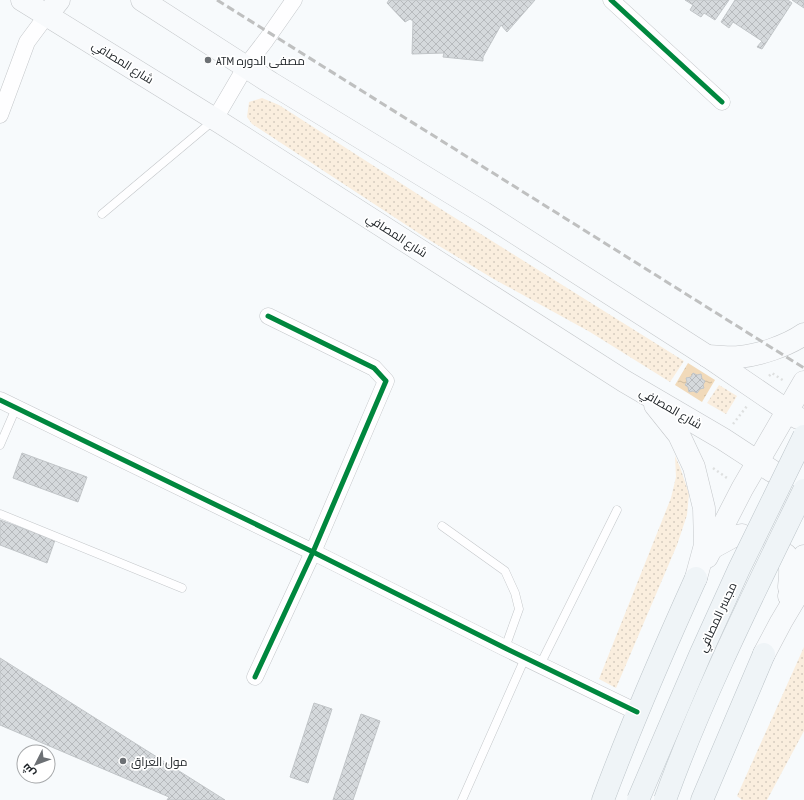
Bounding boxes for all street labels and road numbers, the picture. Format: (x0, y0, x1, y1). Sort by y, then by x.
street label: شارع المصافي (88, 37, 157, 89)
street label: شارع المصافي (362, 210, 430, 263)
street label: شارع المصافي (636, 384, 705, 435)
street label: مجسر المصافي (694, 580, 742, 655)

